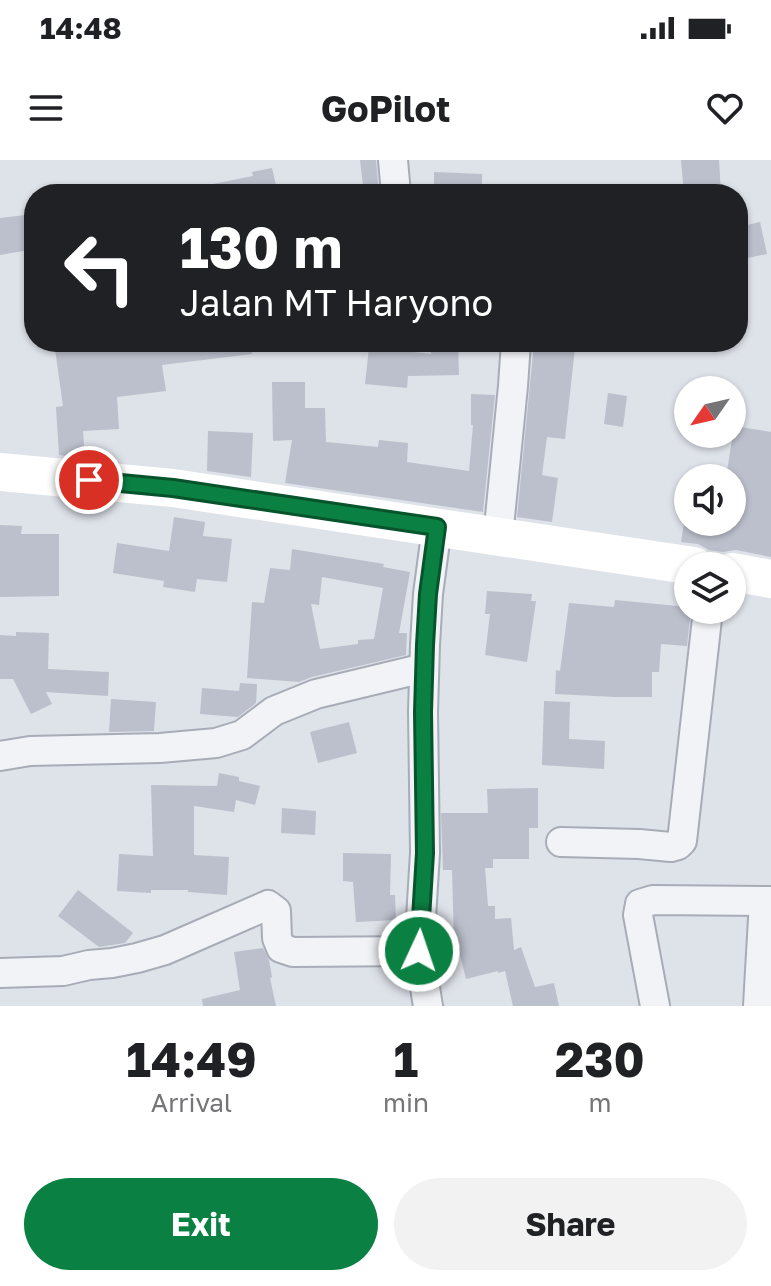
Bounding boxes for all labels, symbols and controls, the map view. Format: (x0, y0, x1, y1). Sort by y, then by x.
text: 14:48 (40, 10, 122, 46)
icon: menu (24, 86, 68, 130)
icon: heart (703, 86, 747, 130)
text: GoPilot (321, 87, 450, 130)
text: 130 m (180, 213, 342, 280)
icon: left (48, 216, 152, 320)
text: Jalan MT Haryono (180, 281, 493, 324)
north arrow (674, 376, 746, 448)
map controls (674, 376, 746, 624)
pin (55, 446, 123, 514)
icon: arrive (67, 458, 111, 502)
button: sound (674, 464, 746, 536)
button: layers (674, 552, 746, 624)
position arrow (377, 909, 461, 993)
text: 14:49 (126, 1030, 257, 1088)
text: 1 (394, 1030, 418, 1088)
text: 230 (555, 1030, 645, 1088)
text: Arrival (151, 1087, 232, 1118)
text: min (383, 1087, 429, 1118)
text: m (588, 1087, 611, 1118)
button: Exit (24, 1178, 378, 1270)
button: Share (394, 1178, 747, 1270)

